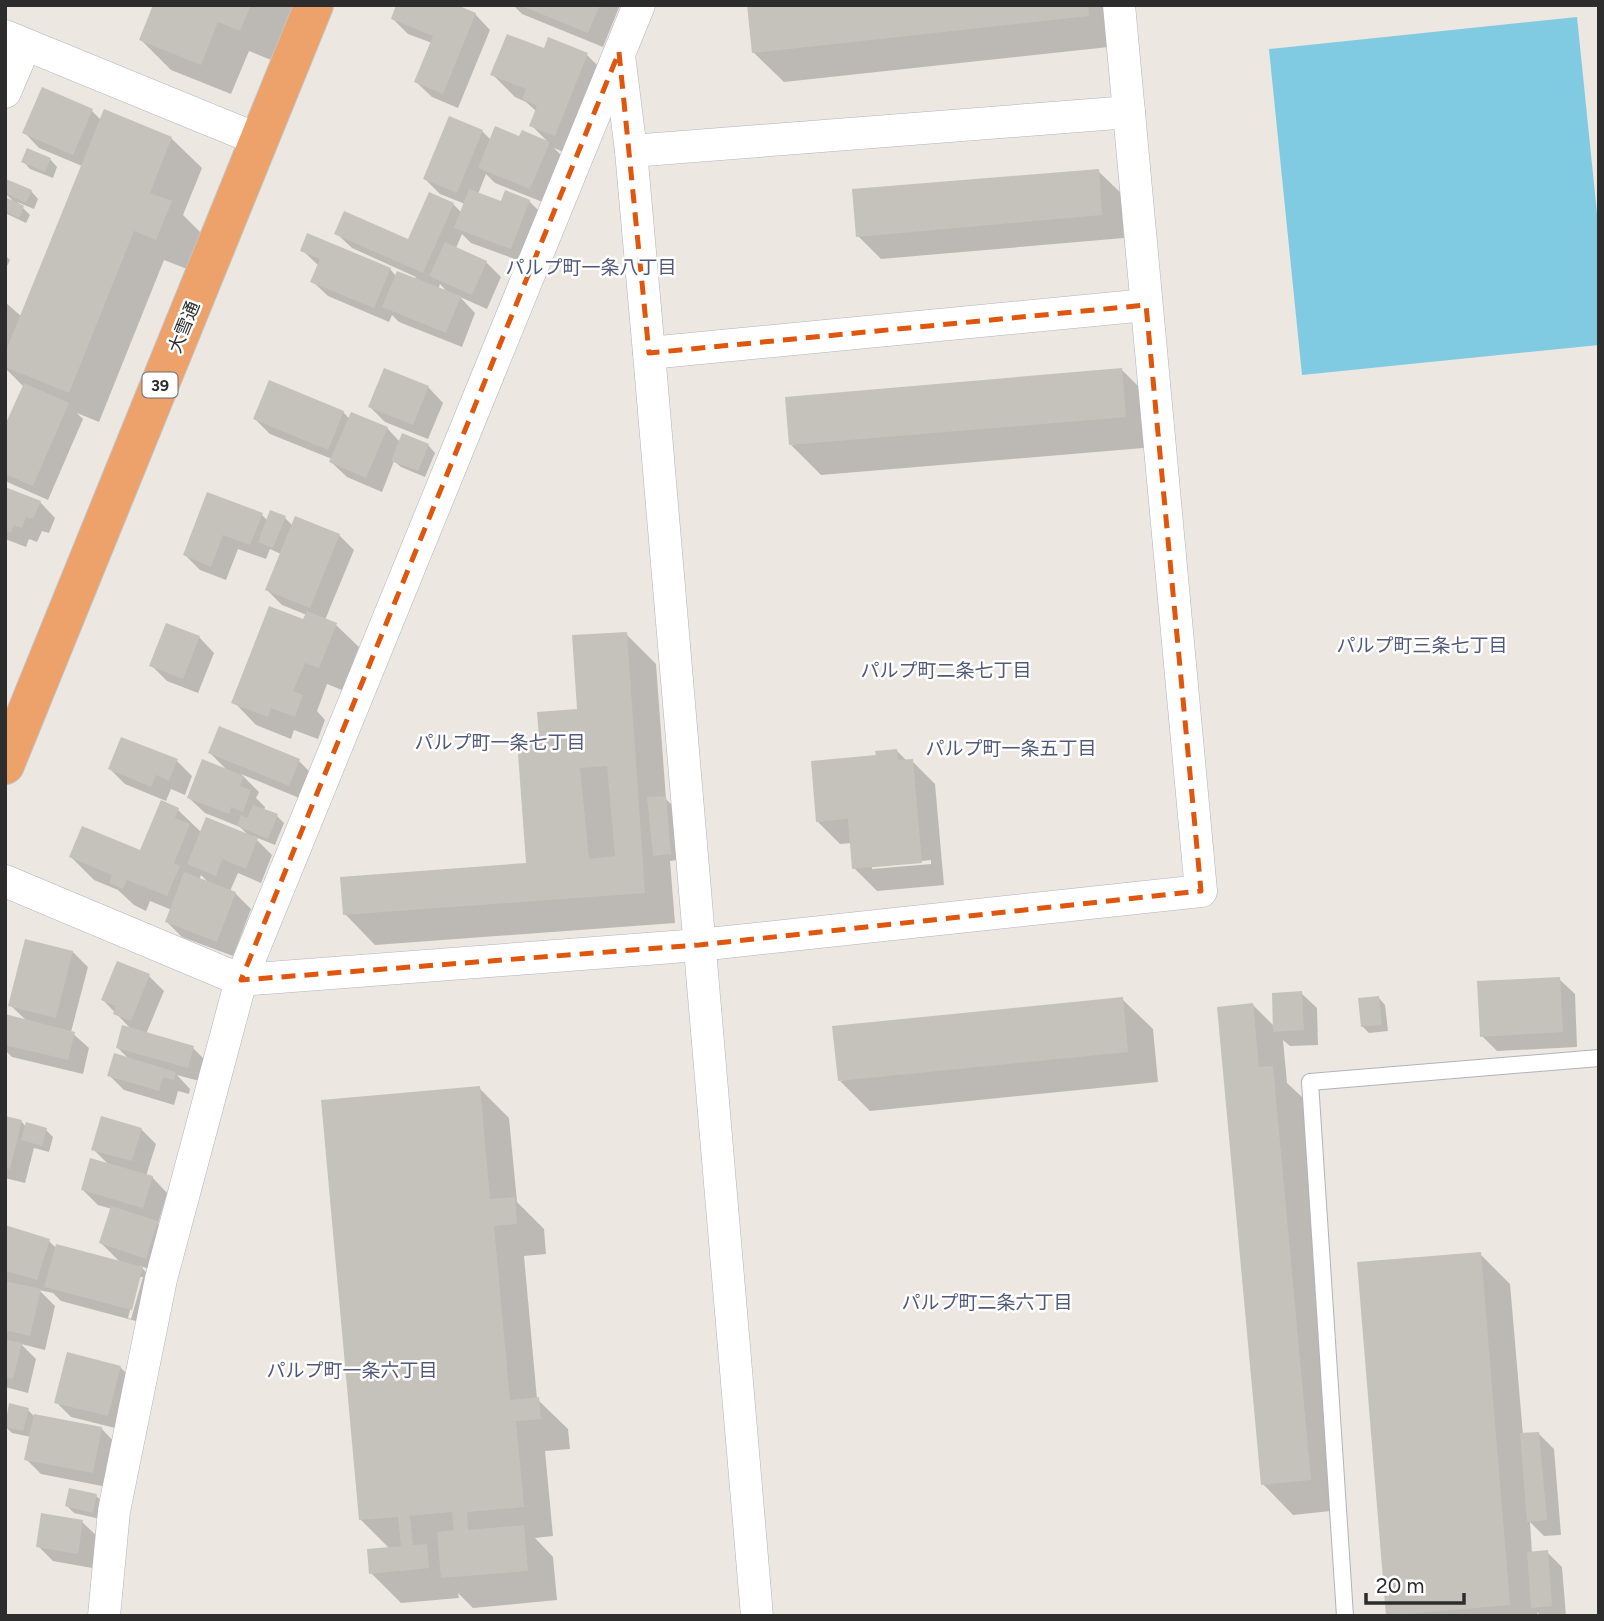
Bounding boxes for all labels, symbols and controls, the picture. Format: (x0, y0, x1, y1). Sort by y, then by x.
district label: パルプ町一条八丁目 (505, 256, 677, 279)
street label: 大雪通 (164, 298, 204, 356)
road number: 39 (142, 372, 178, 398)
district label: パルプ町三条七丁目 (1336, 634, 1508, 657)
district label: パルプ町二条七丁目 (860, 659, 1032, 682)
district label: パルプ町一条七丁目 (414, 731, 586, 754)
district label: パルプ町一条五丁目 (925, 737, 1097, 760)
district label: パルプ町二条六丁目 (901, 1291, 1073, 1314)
district label: パルプ町一条六丁目 (266, 1359, 438, 1382)
scale bar (1366, 1562, 1464, 1606)
text: 20 m (1376, 1573, 1424, 1598)

